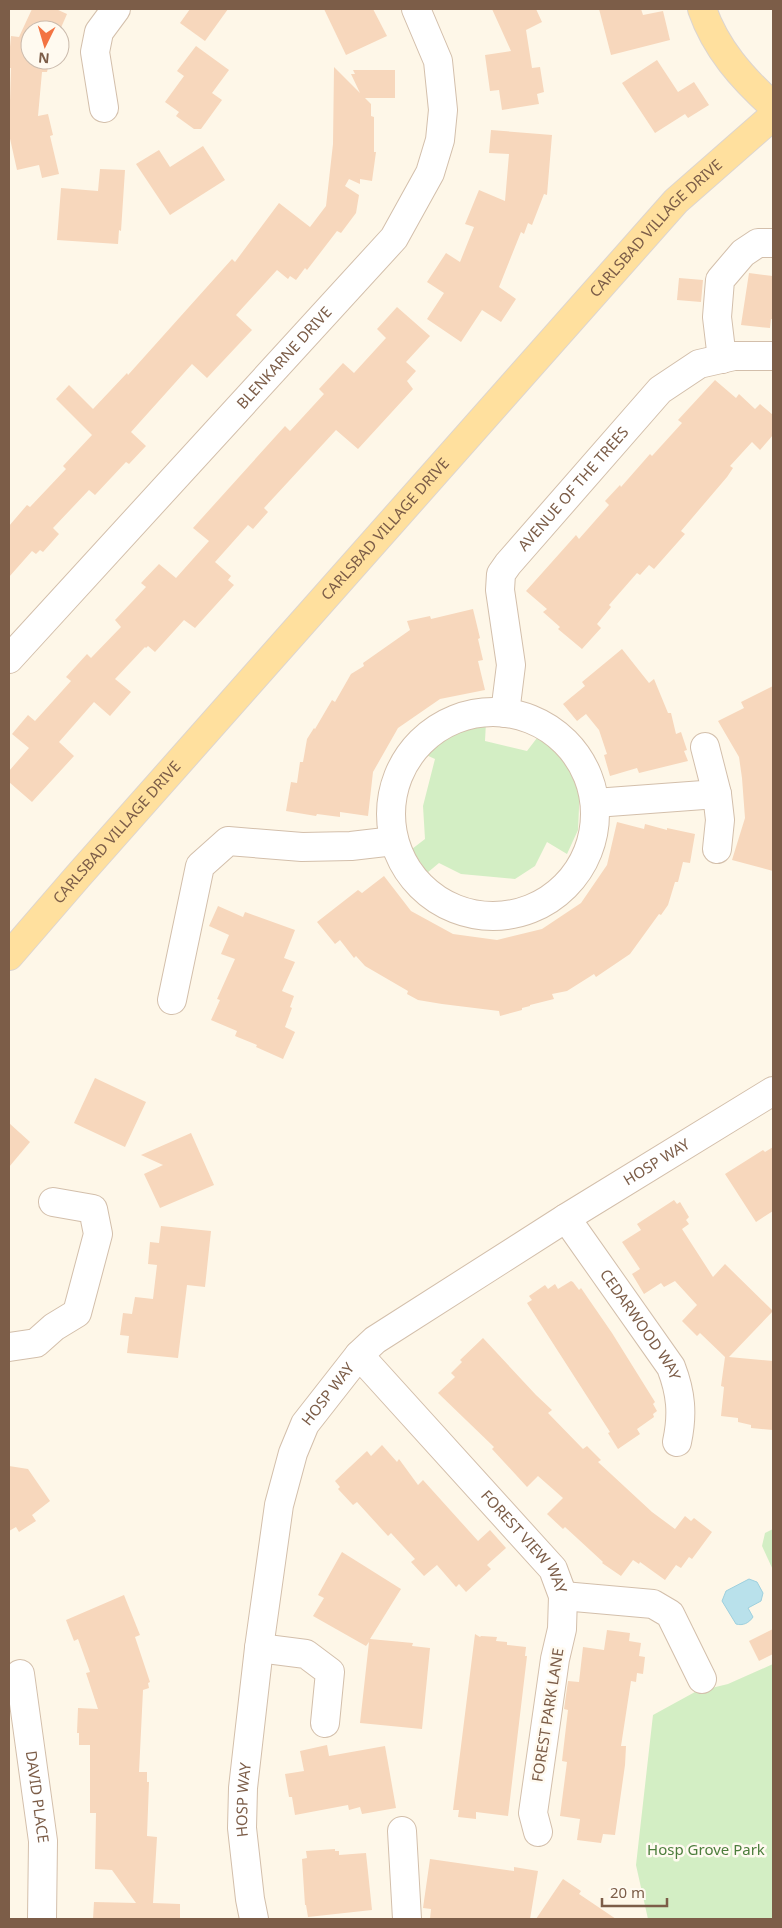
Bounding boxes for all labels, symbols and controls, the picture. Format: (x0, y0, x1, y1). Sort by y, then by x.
north arrow (20, 20, 70, 70)
text: N (37, 48, 50, 68)
street label: CARLSBAD VILLAGE DRIVE (585, 154, 726, 301)
street label: BLENKARNE DRIVE (232, 302, 336, 413)
street label: AVENUE OF THE TREES (513, 422, 633, 555)
street label: CARLSBAD VILLAGE DRIVE (316, 453, 453, 604)
street label: CARLSBAD VILLAGE DRIVE (48, 756, 184, 907)
street label: HOSP WAY (619, 1133, 694, 1190)
street label: CEDARWOOD WAY (596, 1265, 686, 1383)
street label: HOSP WAY (297, 1358, 359, 1429)
street label: FOREST VIEW WAY (477, 1485, 572, 1596)
street label: FOREST PARK LANE (527, 1646, 567, 1783)
street label: DAVID PLACE (22, 1749, 54, 1844)
street label: HOSP WAY (231, 1761, 255, 1838)
park label: Hosp Grove Park (647, 1839, 765, 1859)
scale bar (602, 1876, 667, 1908)
text: 20 m (610, 1882, 645, 1902)

